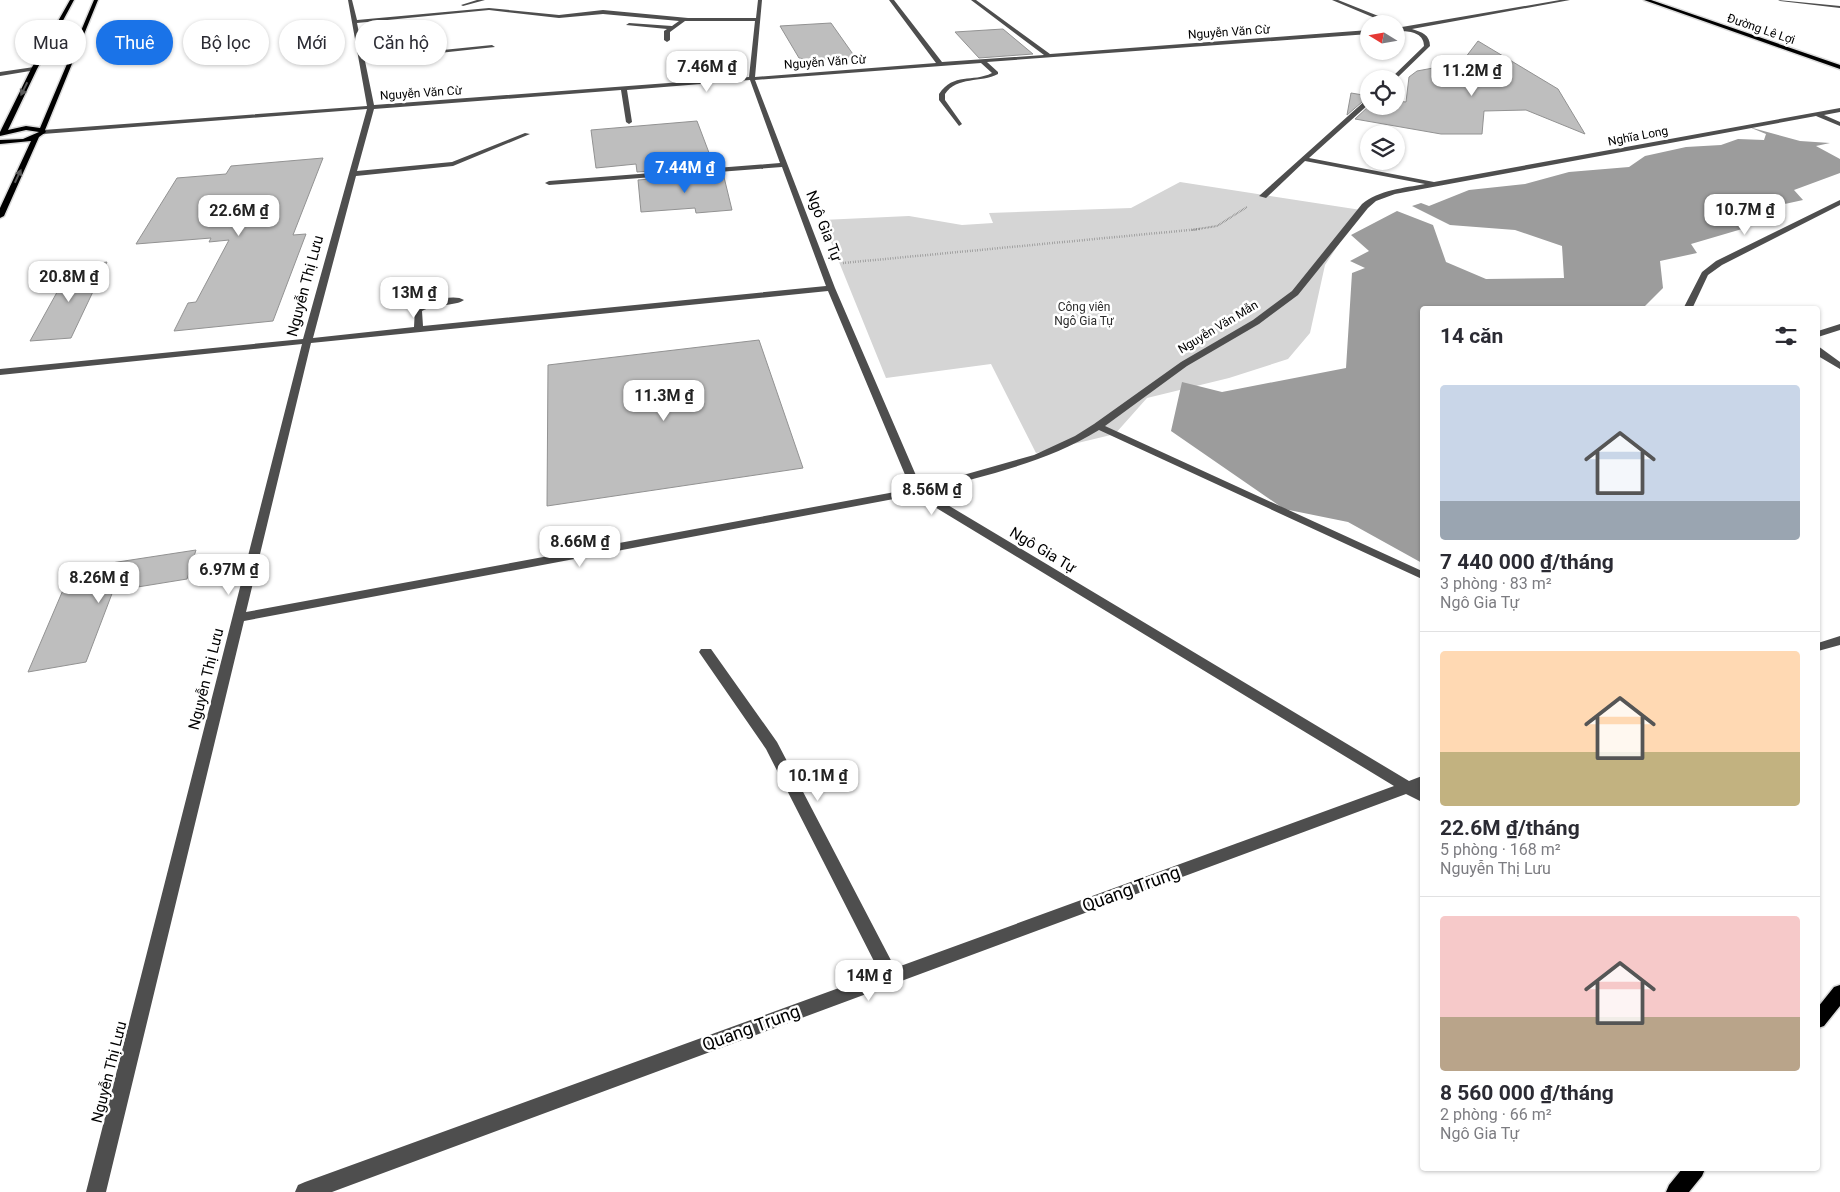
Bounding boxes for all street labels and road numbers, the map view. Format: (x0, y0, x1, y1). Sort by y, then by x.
street label: Đường Lê Lợi (1725, 11, 1797, 47)
street label: Nguyễn Văn Cừ (1188, 22, 1271, 42)
street label: Nguyễn Văn Cừ (784, 52, 867, 72)
street label: Nguyễn Văn Cừ (380, 83, 463, 103)
street label: Nghĩa Long (1607, 123, 1669, 149)
street label: Ngô Gia Tự (802, 188, 846, 265)
street label: Nguyễn Thị Lưu (283, 233, 327, 339)
street label: Nguyễn Văn Mẫn (1176, 298, 1260, 356)
street label: Ngô Gia Tự (1006, 523, 1080, 577)
street label: Nguyễn Thị Lưu (185, 626, 227, 732)
street label: Quang Trung (1079, 861, 1183, 916)
street label: Quang Trung (699, 1000, 803, 1055)
street label: Nguyễn Thị Lưu (88, 1019, 130, 1125)

